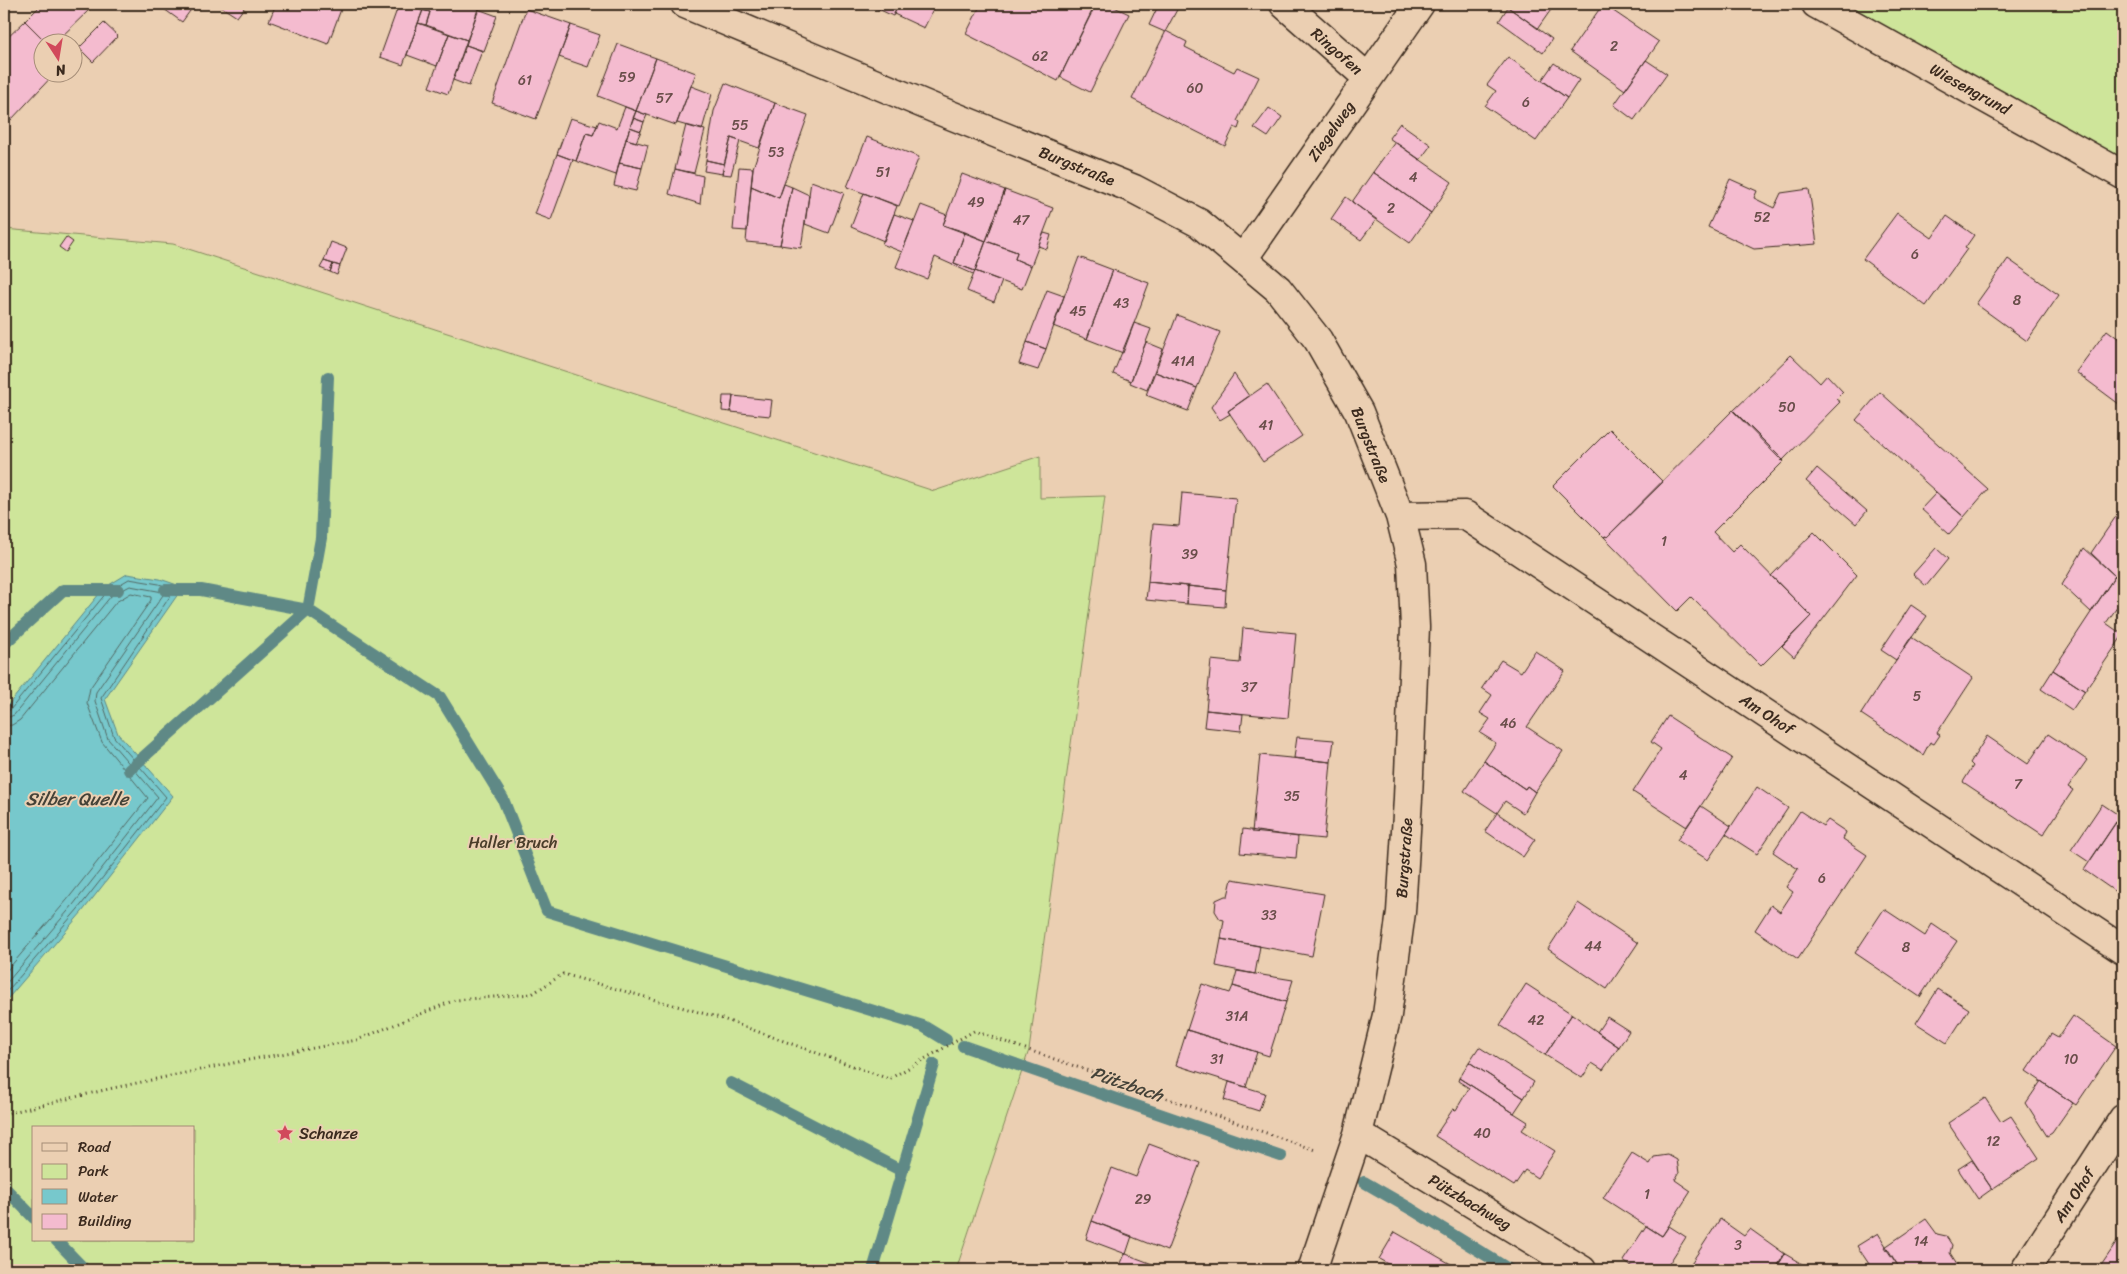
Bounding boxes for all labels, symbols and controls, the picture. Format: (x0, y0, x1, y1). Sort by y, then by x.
street label: Ringofen (1304, 20, 1370, 83)
north arrow (32, 32, 82, 82)
house number: 2 (1610, 34, 1618, 59)
house number: 62 (1032, 44, 1048, 69)
street label: Wiesengrund (1924, 55, 2017, 124)
text: N (53, 57, 69, 84)
house number: 59 (618, 65, 636, 90)
house number: 61 (518, 68, 532, 93)
house number: 60 (1187, 76, 1204, 101)
house number: 57 (656, 86, 673, 111)
house number: 6 (1522, 90, 1530, 115)
street label: Ziegelweg (1299, 94, 1363, 168)
house number: 55 (731, 113, 749, 138)
street label: Burgstraße (1034, 138, 1120, 195)
house number: 53 (768, 140, 784, 165)
house number: 51 (876, 160, 890, 185)
house number: 4 (1409, 165, 1418, 190)
house number: 49 (967, 190, 985, 215)
house number: 2 (1387, 196, 1395, 221)
house number: 52 (1754, 205, 1770, 230)
house number: 47 (1013, 208, 1030, 233)
house number: 6 (1911, 242, 1919, 267)
house number: 8 (2013, 288, 2022, 313)
house number: 43 (1113, 291, 1130, 316)
house number: 45 (1069, 299, 1087, 324)
house number: 41A (1171, 349, 1195, 374)
house number: 50 (1778, 395, 1796, 420)
street label: Burgstraße (1343, 402, 1400, 488)
house number: 41 (1259, 413, 1273, 438)
house number: 1 (1661, 529, 1667, 554)
house number: 39 (1182, 542, 1199, 567)
house number: 37 (1241, 675, 1258, 700)
house number: 5 (1913, 684, 1922, 709)
street label: Am Ohof (1733, 685, 1802, 744)
house number: 46 (1500, 711, 1516, 736)
house number: 4 (1679, 763, 1688, 788)
house number: 7 (2014, 772, 2023, 797)
water label: Silber Quelle (26, 783, 130, 815)
house number: 35 (1284, 784, 1301, 809)
street label: Burgstraße (1387, 817, 1421, 899)
park label: Haller Bruch (468, 828, 558, 857)
house number: 6 (1818, 866, 1826, 891)
house number: 33 (1261, 903, 1277, 928)
house number: 44 (1584, 934, 1602, 959)
house number: 8 (1902, 935, 1911, 960)
house number: 31A (1226, 1004, 1248, 1029)
house number: 42 (1528, 1008, 1544, 1033)
house number: 31 (1210, 1047, 1224, 1072)
house number: 10 (2064, 1047, 2079, 1072)
water label: Pützbach (1087, 1057, 1169, 1112)
place label: Schanze (299, 1119, 358, 1148)
house number: 40 (1473, 1121, 1491, 1146)
place icon: Schanze (275, 1123, 295, 1143)
legend (32, 1126, 195, 1242)
house number: 12 (1986, 1129, 2000, 1154)
text: Road (78, 1134, 111, 1160)
text: Park (78, 1158, 109, 1184)
street label: Am Ohof (2045, 1160, 2104, 1229)
street label: Pützbachweg (1423, 1166, 1517, 1238)
house number: 1 (1644, 1182, 1650, 1207)
text: Water (78, 1184, 118, 1210)
house number: 29 (1135, 1187, 1152, 1212)
text: Building (78, 1208, 132, 1234)
house number: 14 (1914, 1229, 1929, 1254)
house number: 3 (1734, 1233, 1742, 1258)

